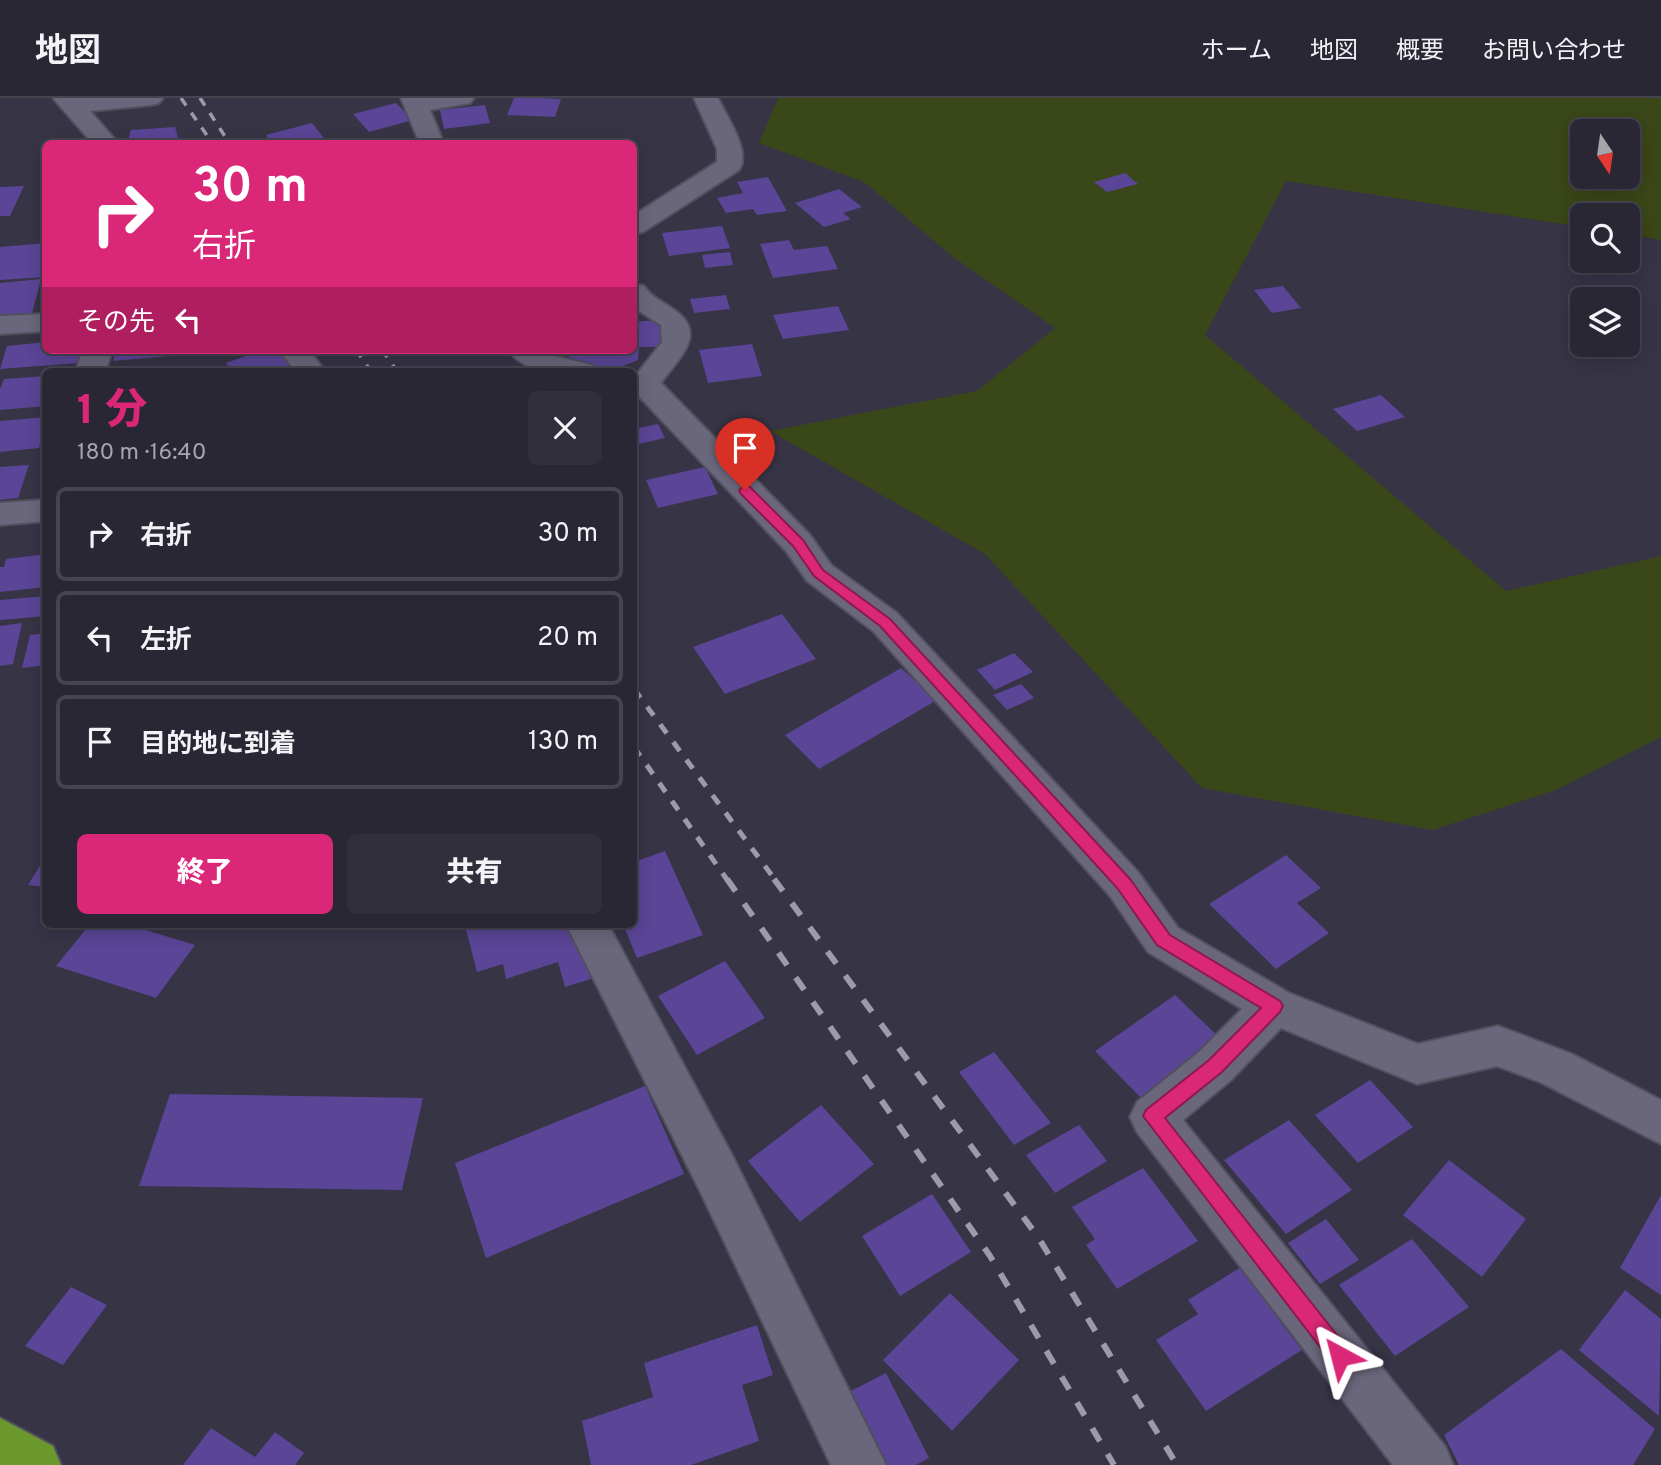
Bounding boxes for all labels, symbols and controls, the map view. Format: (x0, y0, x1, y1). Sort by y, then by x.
text: 地図 (35, 32, 101, 74)
text: ホーム (1201, 37, 1272, 67)
text: 地図 (1310, 37, 1358, 67)
text: 概要 (1396, 37, 1444, 67)
text: お問い合わせ (1482, 37, 1626, 67)
north arrow (1570, 119, 1640, 189)
map controls (1570, 119, 1640, 357)
text: 30 m (192, 158, 308, 220)
icon: right (77, 168, 168, 259)
button: search (1570, 203, 1640, 273)
text: 右折 (192, 228, 256, 268)
button: layers (1570, 287, 1640, 357)
icon: left (169, 301, 207, 339)
text: その先 (77, 307, 155, 340)
text: 1 分 (77, 386, 147, 439)
button: close (528, 391, 602, 465)
pin (715, 418, 775, 490)
icon: arrive (726, 429, 764, 467)
text: 180 m · 16:40 (77, 439, 206, 468)
icon: right (81, 515, 119, 553)
text: 30 m (538, 518, 598, 551)
text: 右折 (140, 521, 192, 554)
icon: left (81, 619, 119, 657)
text: 20 m (537, 622, 598, 655)
text: 左折 (140, 625, 192, 658)
icon: arrive (81, 723, 119, 761)
text: 130 m (528, 726, 598, 759)
text: 目的地に到着 (140, 729, 296, 762)
button: 終了 (77, 834, 333, 914)
button: 共有 (347, 834, 602, 914)
position arrow (1303, 1319, 1377, 1393)

